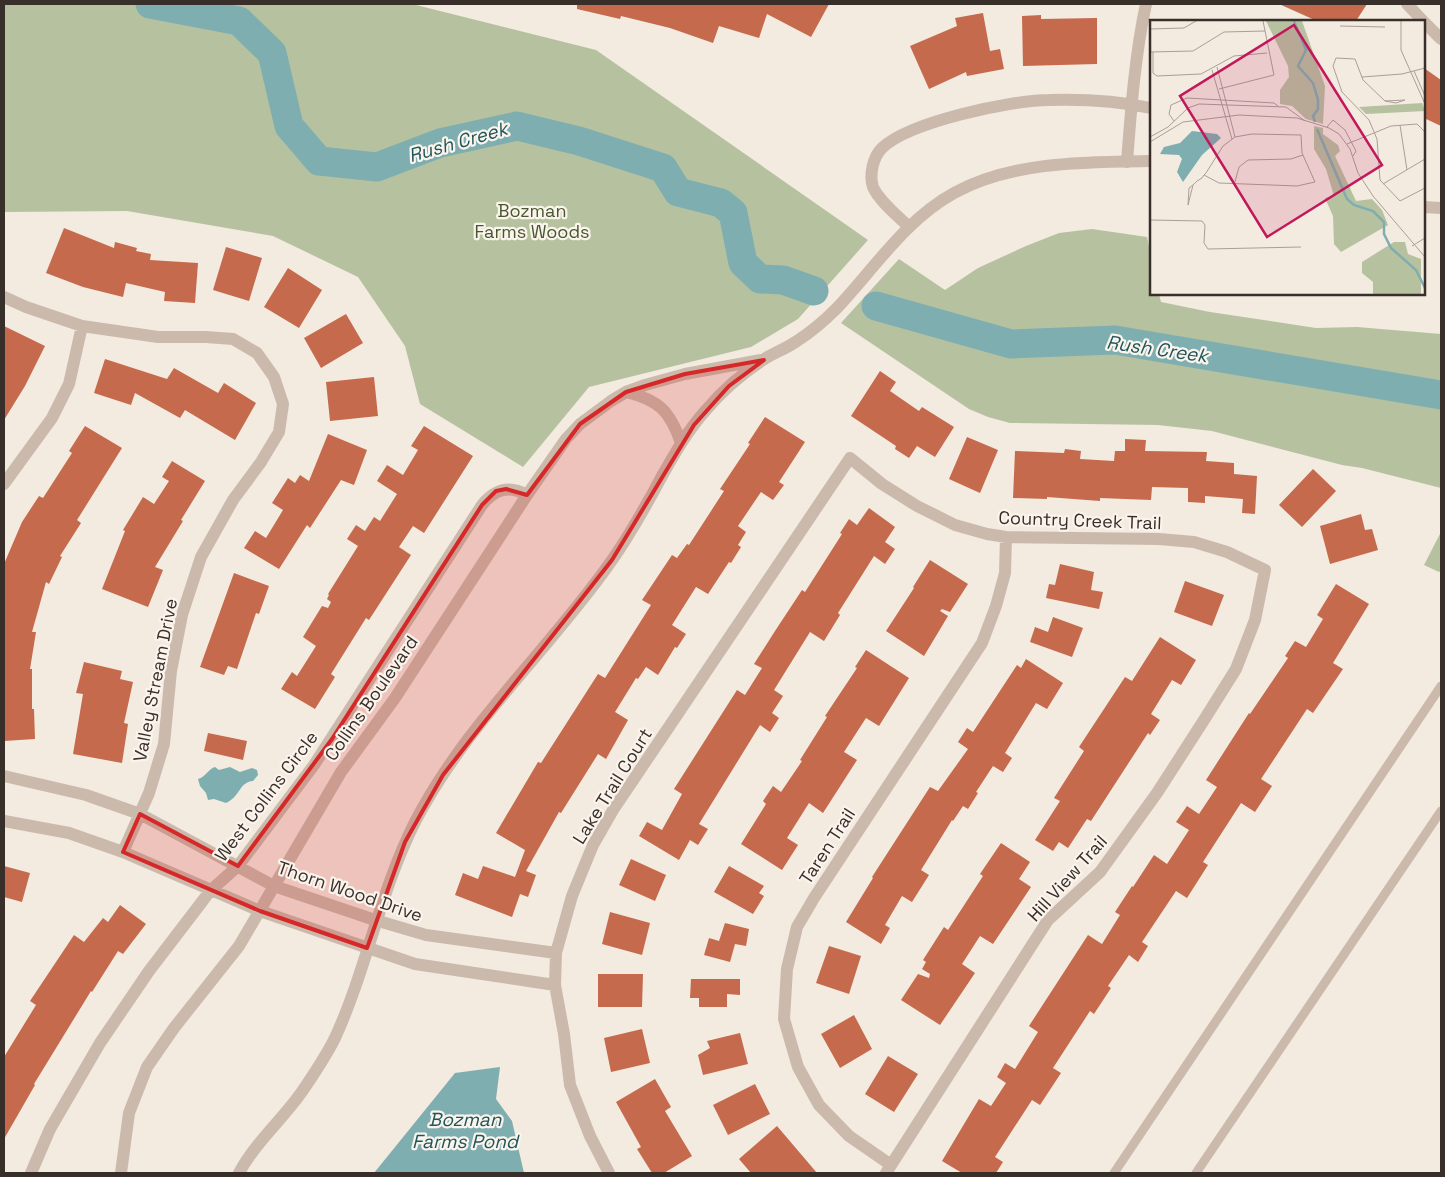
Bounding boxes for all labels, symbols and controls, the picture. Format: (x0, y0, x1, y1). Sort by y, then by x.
inset map (1150, 20, 1425, 295)
water label: Rush Creek (406, 115, 513, 168)
park label: Bozman Farms Woods (474, 199, 590, 243)
water label: Rush Creek (1105, 330, 1212, 369)
street label: Country Creek Trail (998, 506, 1162, 534)
street label: Valley Stream Drive (128, 596, 182, 764)
street label: Collins Boulevard (319, 631, 423, 765)
street label: Lake Trail Court (567, 724, 657, 848)
street label: West Collins Circle (209, 726, 323, 866)
street label: Taren Trail (794, 803, 860, 889)
street label: Hill View Trail (1022, 830, 1112, 926)
street label: Thorn Wood Drive (274, 855, 426, 927)
water label: Bozman Farms Pond (412, 1107, 520, 1154)

